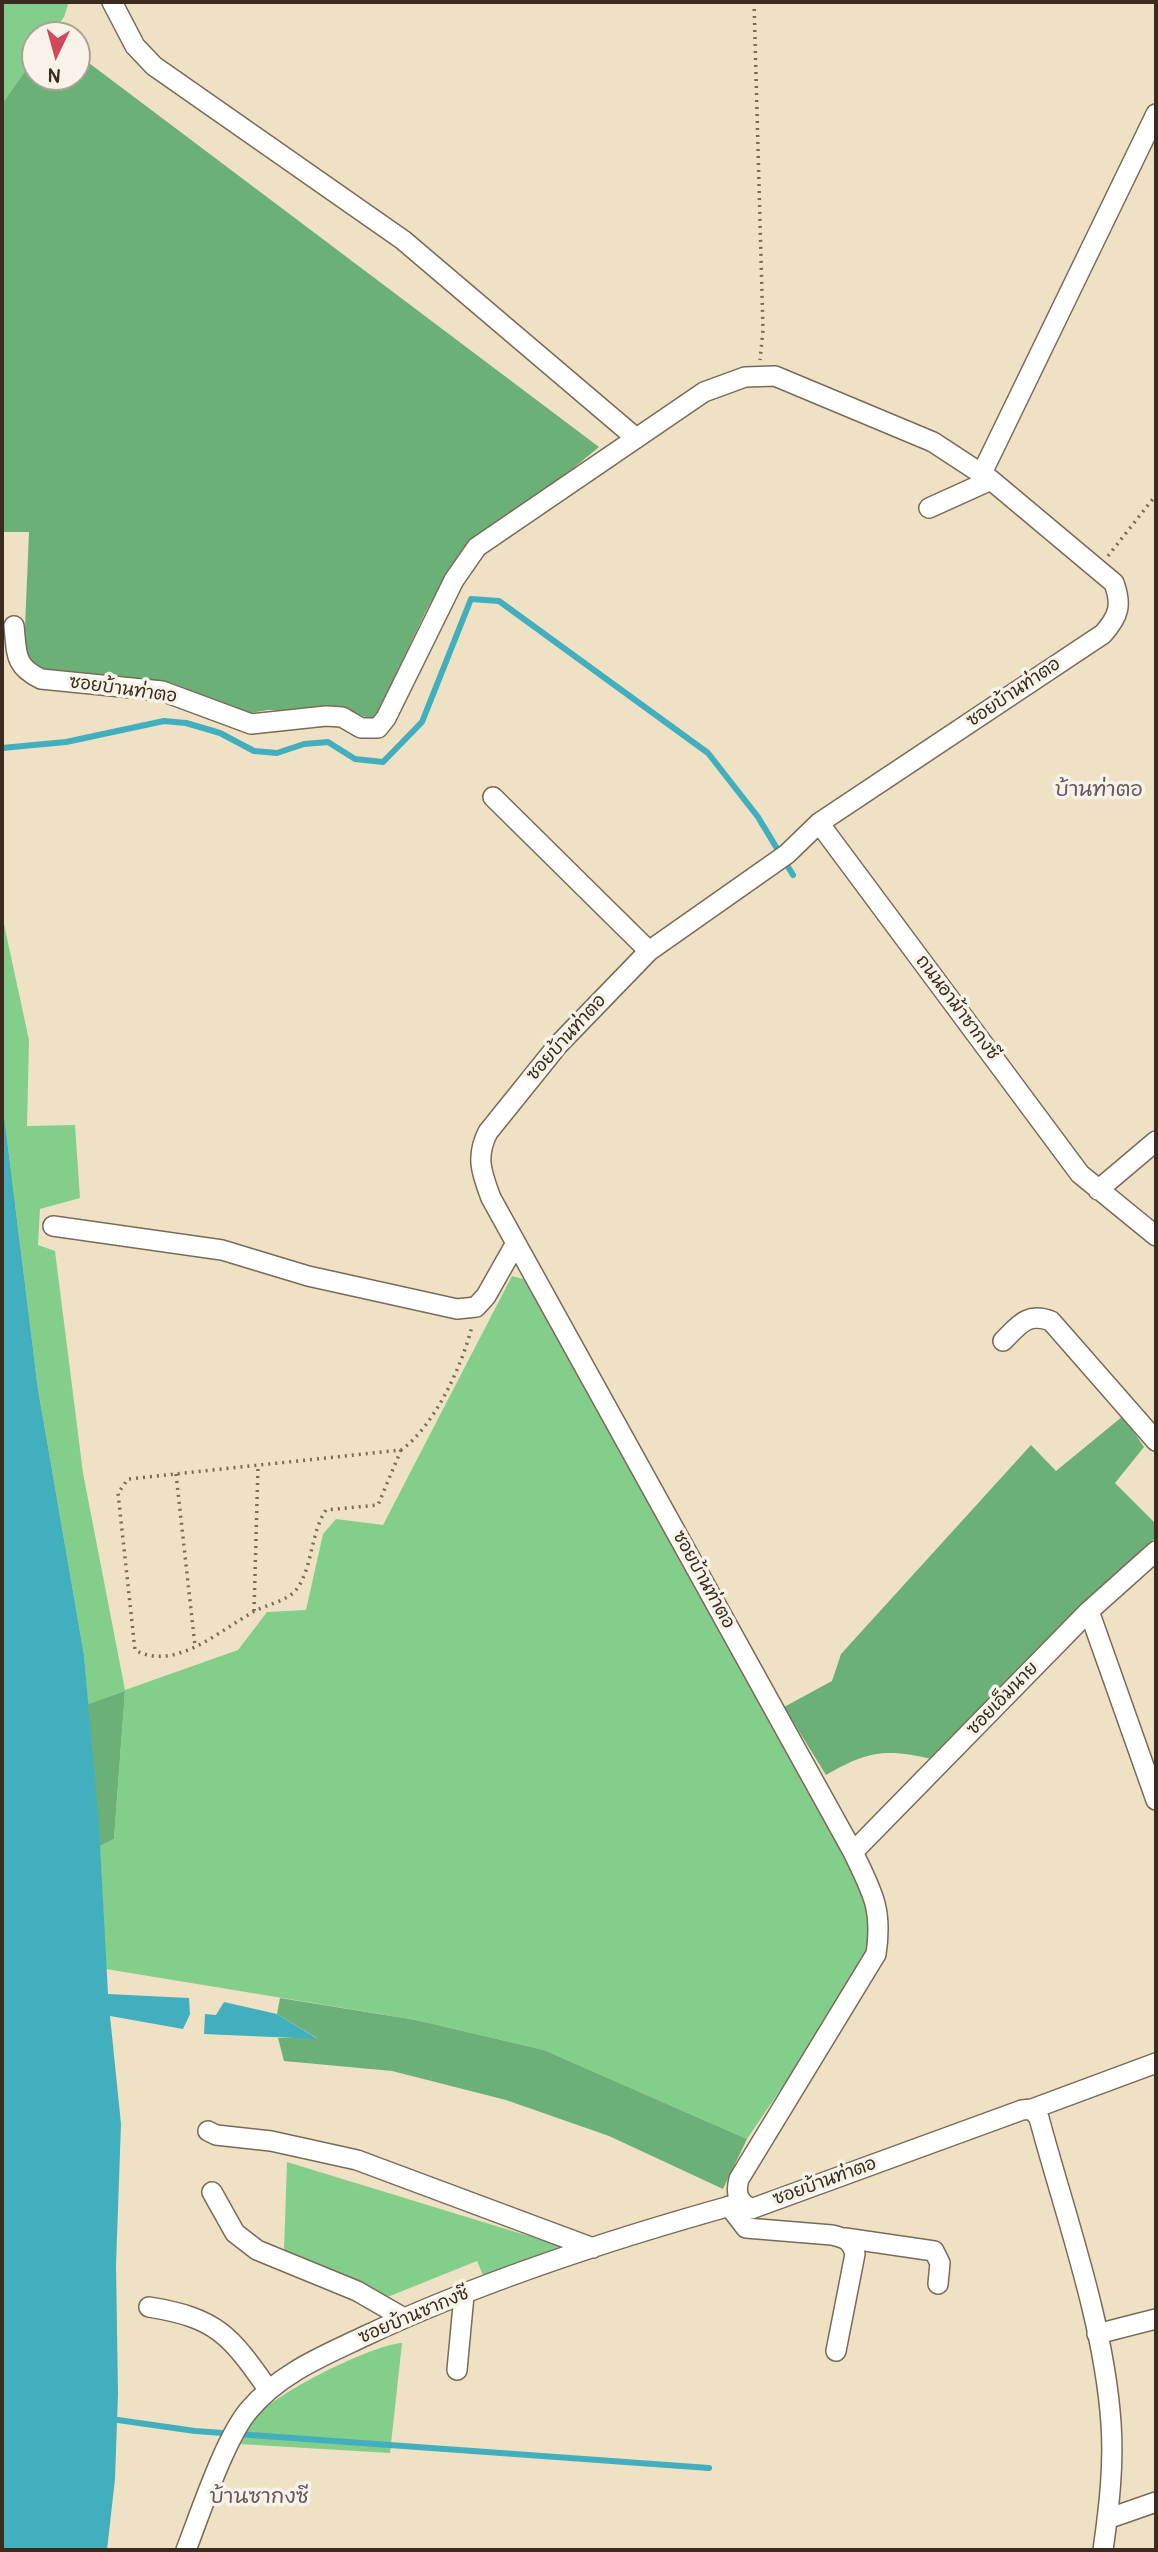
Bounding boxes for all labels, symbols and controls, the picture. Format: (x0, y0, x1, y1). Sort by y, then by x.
north arrow (21, 21, 91, 91)
text: N (47, 62, 62, 87)
street label: ซอยบ้านท่าตอ (963, 654, 1065, 732)
street label: ซอยบ้านท่าตอ (68, 672, 178, 708)
district label: บ้านท่าตอ (1055, 778, 1143, 804)
street label: ถนนอาม้าซากงซี (910, 951, 1004, 1065)
street label: ซอยบ้านท่าตอ (523, 990, 611, 1086)
street label: ซอยบ้านท่าตอ (667, 1527, 739, 1633)
street label: ซอยเอ็มนาย (963, 1658, 1043, 1740)
street label: ซอยบ้านท่าตอ (770, 2153, 880, 2211)
street label: ซอยบ้านซากงซี (356, 2283, 472, 2349)
district label: บ้านซากงซี (209, 2485, 309, 2511)

